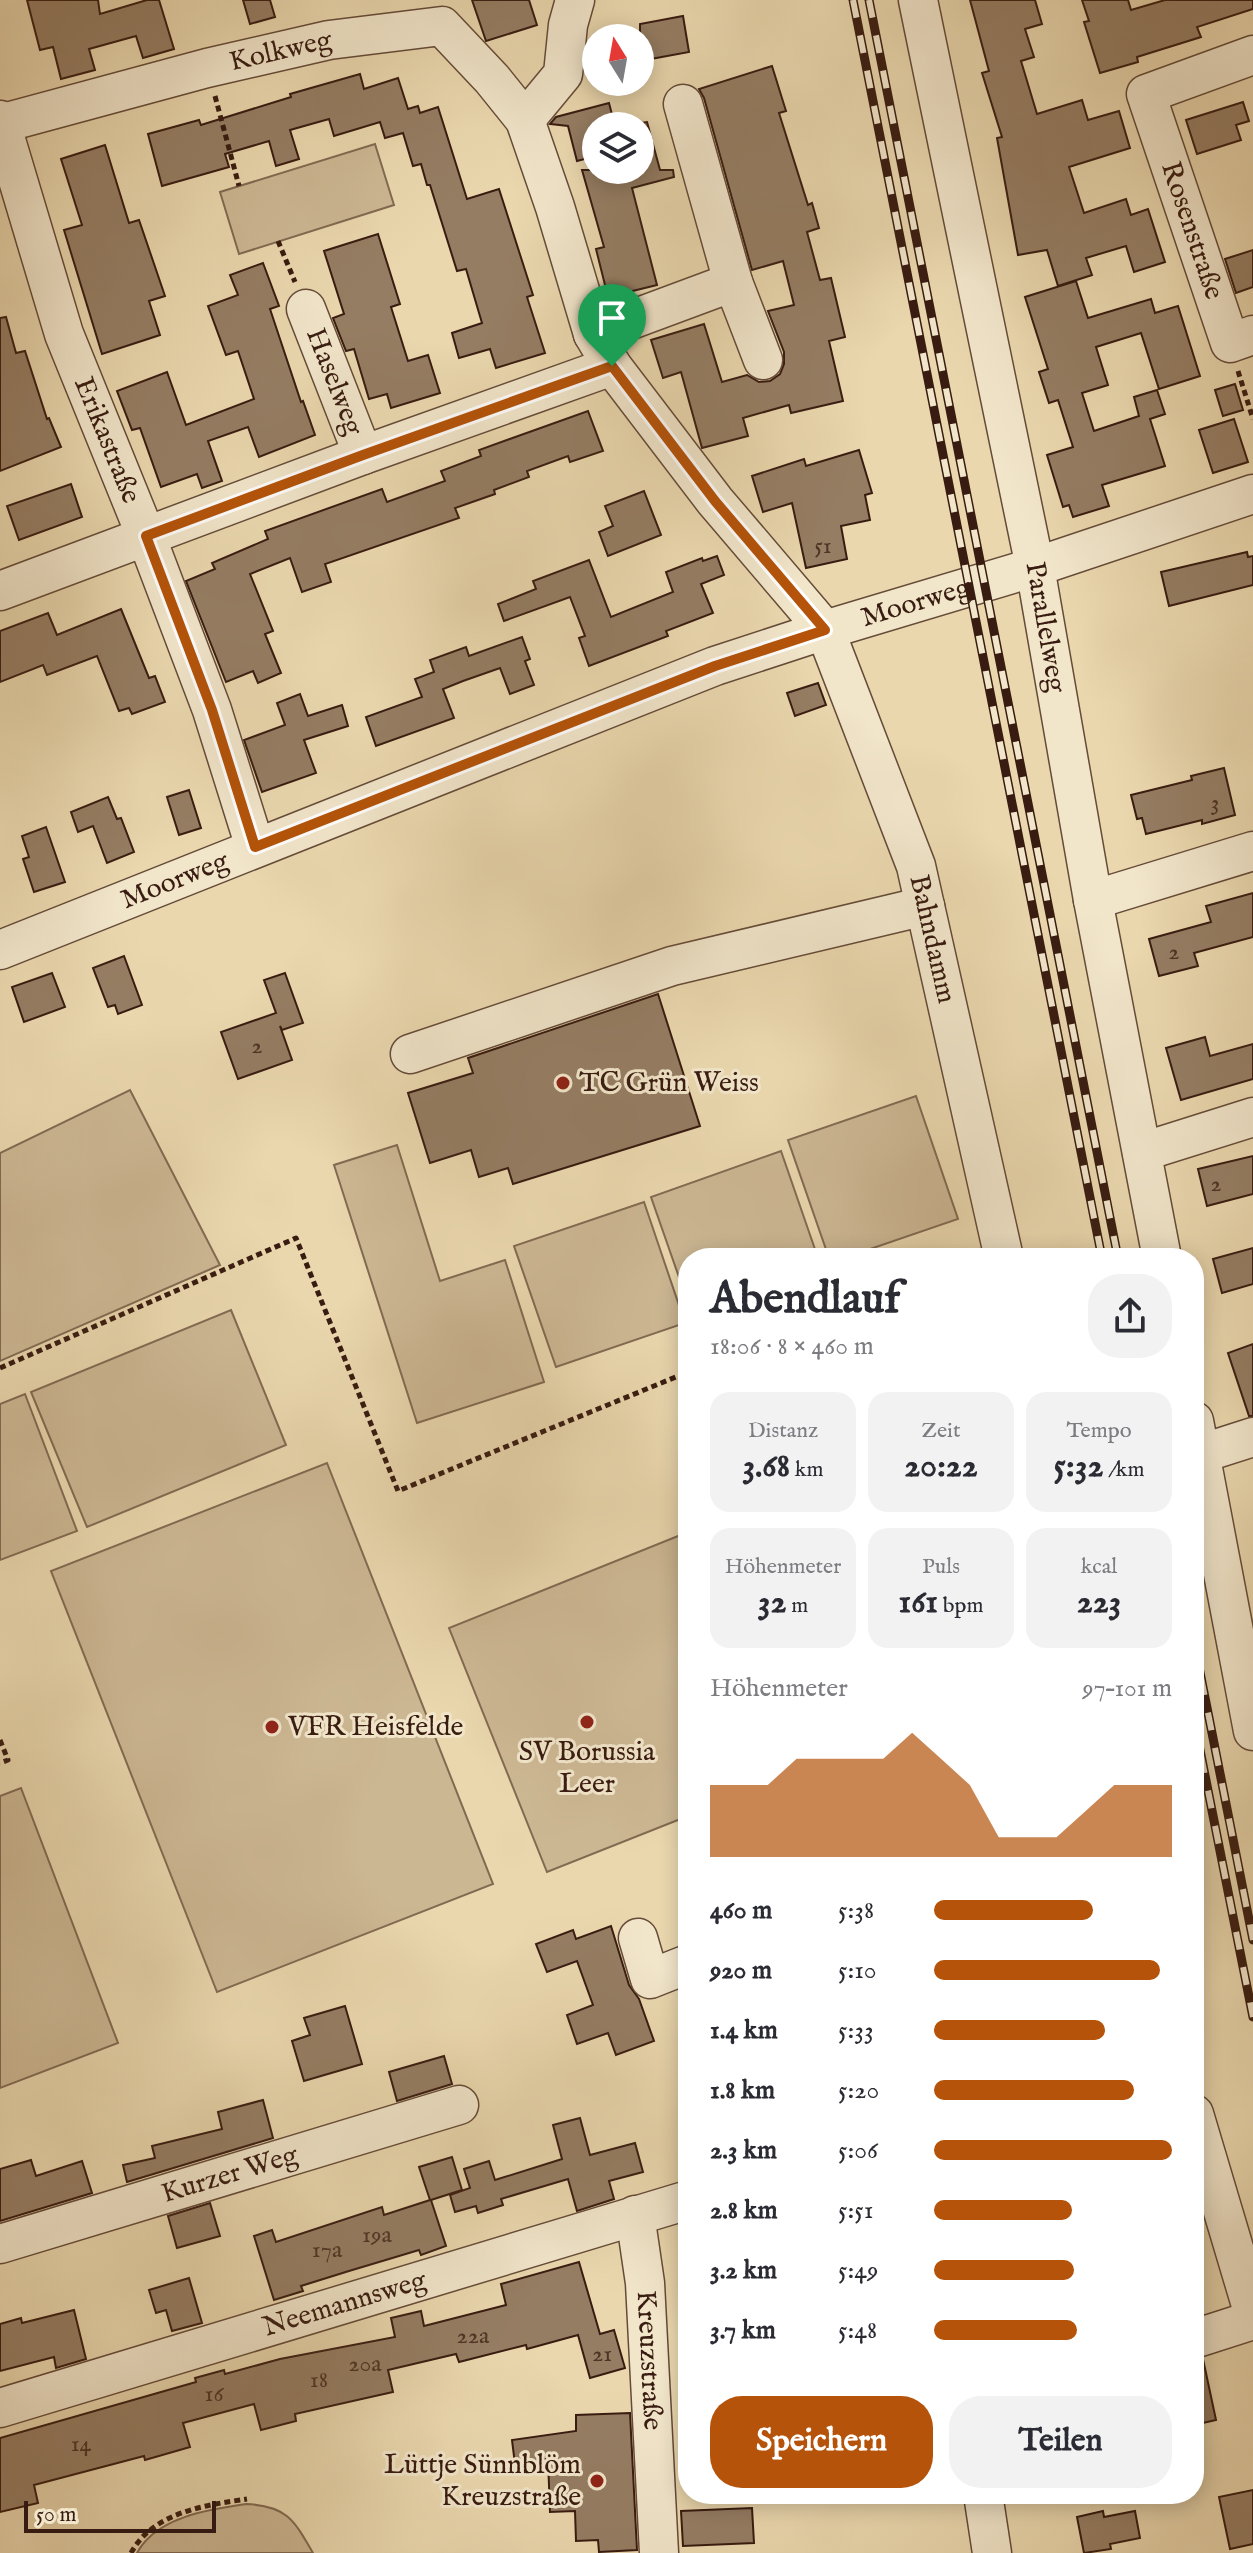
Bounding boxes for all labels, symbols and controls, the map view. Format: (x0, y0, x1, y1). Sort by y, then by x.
street label: Kolkweg (226, 22, 336, 80)
north arrow (582, 24, 654, 96)
map controls (582, 24, 654, 184)
button: layers (582, 112, 654, 184)
street label: Rosenstraße (1153, 157, 1232, 304)
pin (578, 284, 646, 366)
icon: arrive (590, 296, 634, 340)
street label: Haselweg (298, 323, 371, 441)
street label: Erikastraße (66, 372, 148, 509)
house number: 51 (814, 531, 832, 562)
street label: Parallelweg (1017, 559, 1074, 696)
street label: Moorweg (857, 570, 976, 636)
house number: 3 (1211, 788, 1219, 819)
street label: Moorweg (116, 843, 234, 918)
street label: Bahndamm (901, 871, 964, 1007)
house number: 2 (1168, 937, 1180, 968)
house number: 2 (251, 1031, 263, 1062)
place label: TC Grün Weiss (579, 1066, 759, 1101)
marker: TC Grün Weiss (554, 1074, 572, 1092)
house number: 2 (1210, 1169, 1222, 1200)
text: Abendlauf (710, 1272, 900, 1328)
button: share (1088, 1274, 1172, 1358)
text: 18:06 · 8 × 460 m (710, 1330, 874, 1363)
text: Distanz (748, 1417, 818, 1445)
text: Zeit (922, 1417, 960, 1445)
text: Tempo (1067, 1417, 1132, 1445)
text: 3.68 (742, 1445, 790, 1488)
text: 20:22 (904, 1445, 978, 1488)
text: 5:32 (1053, 1445, 1103, 1488)
text: km (790, 1456, 824, 1484)
text: /km (1103, 1456, 1145, 1484)
text: Höhenmeter (725, 1553, 841, 1581)
text: Puls (922, 1553, 960, 1581)
text: kcal (1081, 1553, 1117, 1581)
text: 32 (758, 1581, 786, 1624)
text: 161 (899, 1581, 938, 1624)
text: 223 (1077, 1581, 1121, 1624)
text: m (786, 1592, 808, 1620)
text: bpm (938, 1592, 983, 1620)
text: Höhenmeter (710, 1672, 848, 1705)
text: 97–101 m (1082, 1672, 1172, 1705)
place label: VFR Heisfelde (287, 1710, 464, 1745)
marker: SV Borussia Leer (578, 1713, 596, 1731)
marker: VFR Heisfelde (263, 1718, 281, 1736)
place label: SV Borussia Leer (519, 1735, 656, 1802)
text: 460 m (710, 1894, 772, 1927)
text: 5:38 (838, 1894, 874, 1927)
text: 920 m (710, 1954, 772, 1987)
text: 5:10 (838, 1954, 877, 1987)
text: 1.4 km (710, 2014, 778, 2047)
text: 5:33 (838, 2014, 874, 2047)
text: 1.8 km (710, 2074, 775, 2107)
text: 5:20 (838, 2074, 879, 2107)
text: 2.3 km (710, 2134, 777, 2167)
text: 5:06 (838, 2134, 878, 2167)
street label: Kurzer Weg (157, 2137, 303, 2212)
text: 2.8 km (710, 2194, 778, 2227)
text: 5:51 (838, 2194, 873, 2227)
house number: 19a (362, 2220, 393, 2251)
house number: 17a (312, 2235, 343, 2266)
text: 3.2 km (710, 2254, 777, 2287)
text: 5:49 (838, 2254, 878, 2287)
street label: Neemannsweg (259, 2262, 431, 2345)
street label: Kreuzstraße (628, 2289, 670, 2431)
text: 3.7 km (710, 2314, 776, 2347)
text: 5:48 (838, 2314, 877, 2347)
house number: 22a (457, 2321, 490, 2352)
house number: 21 (592, 2339, 612, 2370)
house number: 20a (348, 2349, 382, 2380)
house number: 18 (310, 2365, 328, 2396)
house number: 16 (204, 2379, 224, 2410)
button: Speichern (710, 2396, 933, 2488)
button: Teilen (949, 2396, 1172, 2488)
house number: 14 (71, 2429, 92, 2460)
place label: Lüttje Sünnblöm Kreuzstraße (384, 2448, 581, 2515)
marker: Lüttje Sünnblöm Kreuzstraße (588, 2472, 606, 2490)
scale bar (24, 2497, 216, 2533)
text: 50 m (36, 2501, 77, 2529)

